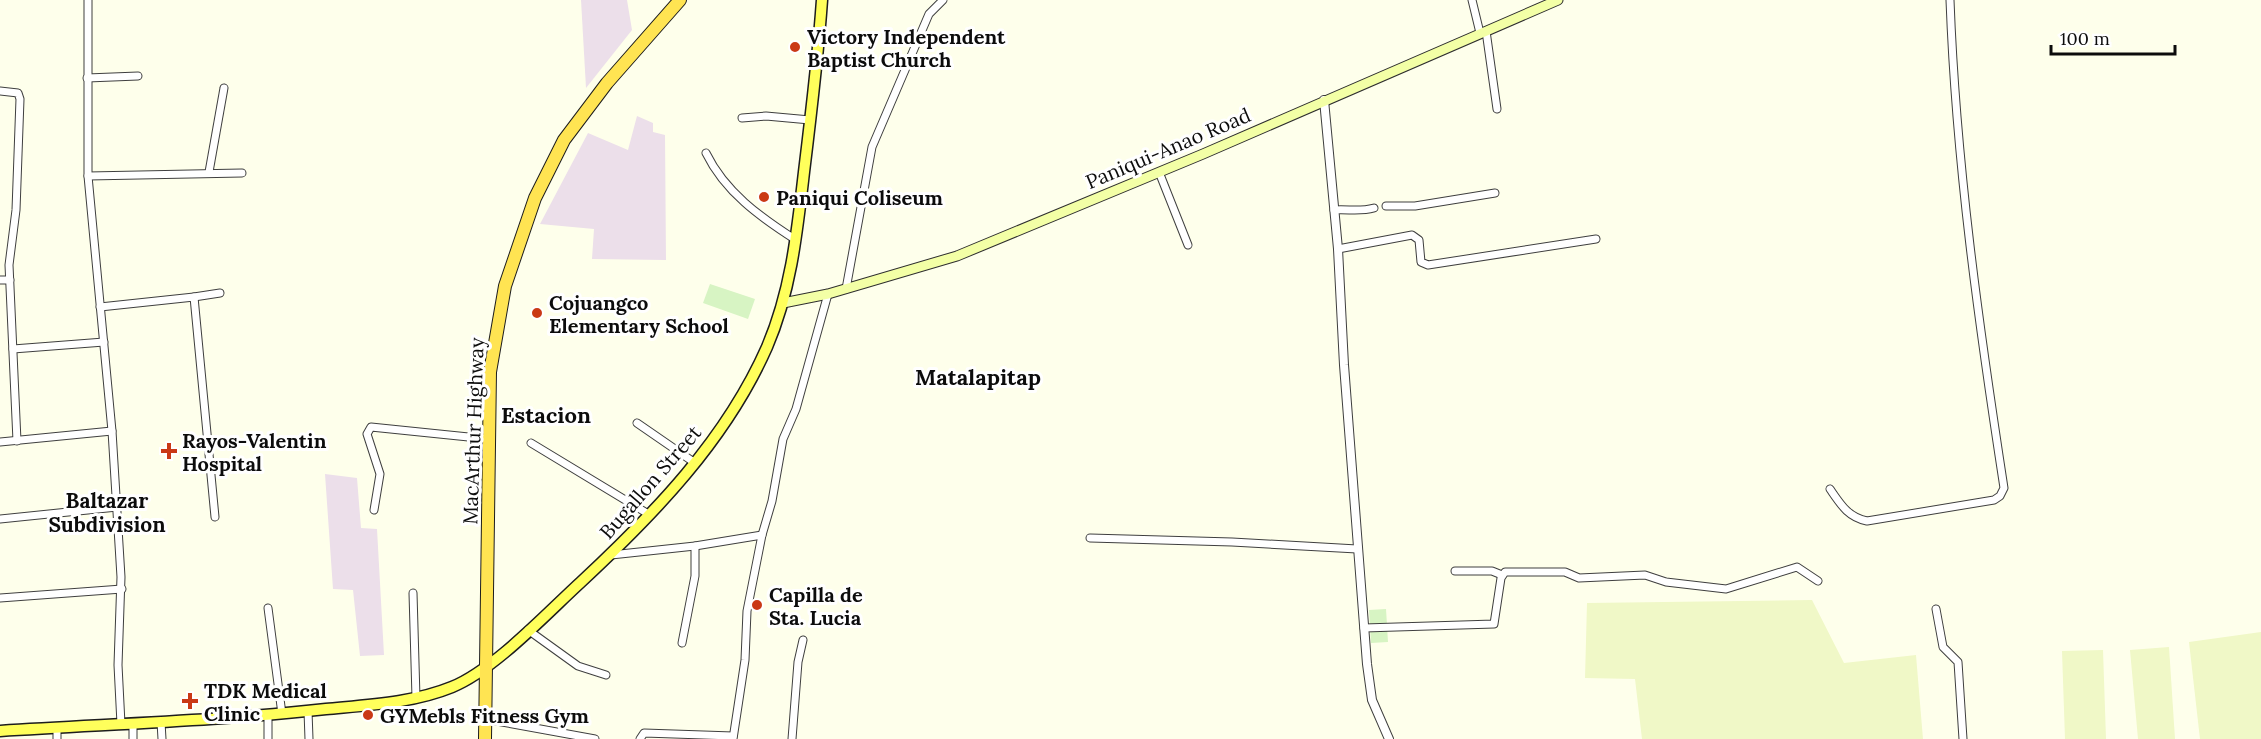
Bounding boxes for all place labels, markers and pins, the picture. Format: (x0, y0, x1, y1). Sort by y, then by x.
place label: Victory Independent Baptist Church (807, 24, 1006, 72)
marker: Victory Independent Baptist Church (788, 40, 802, 54)
place label: Paniqui Coliseum (776, 185, 944, 210)
marker: Paniqui Coliseum (757, 190, 771, 204)
place label: Cojuangco Elementary School (549, 290, 729, 338)
marker: Cojuangco Elementary School (530, 306, 544, 320)
place label: Rayos-Valentin Hospital (182, 428, 327, 476)
marker: Rayos-Valentin Hospital (160, 442, 178, 460)
place label: Capilla de Sta. Lucia (769, 582, 863, 630)
marker: Capilla de Sta. Lucia (750, 598, 764, 612)
place label: TDK Medical Clinic (204, 678, 327, 726)
marker: TDK Medical Clinic (181, 692, 199, 710)
place label: GYMebls Fitness Gym (380, 703, 590, 728)
marker: GYMebls Fitness Gym (361, 708, 375, 722)

